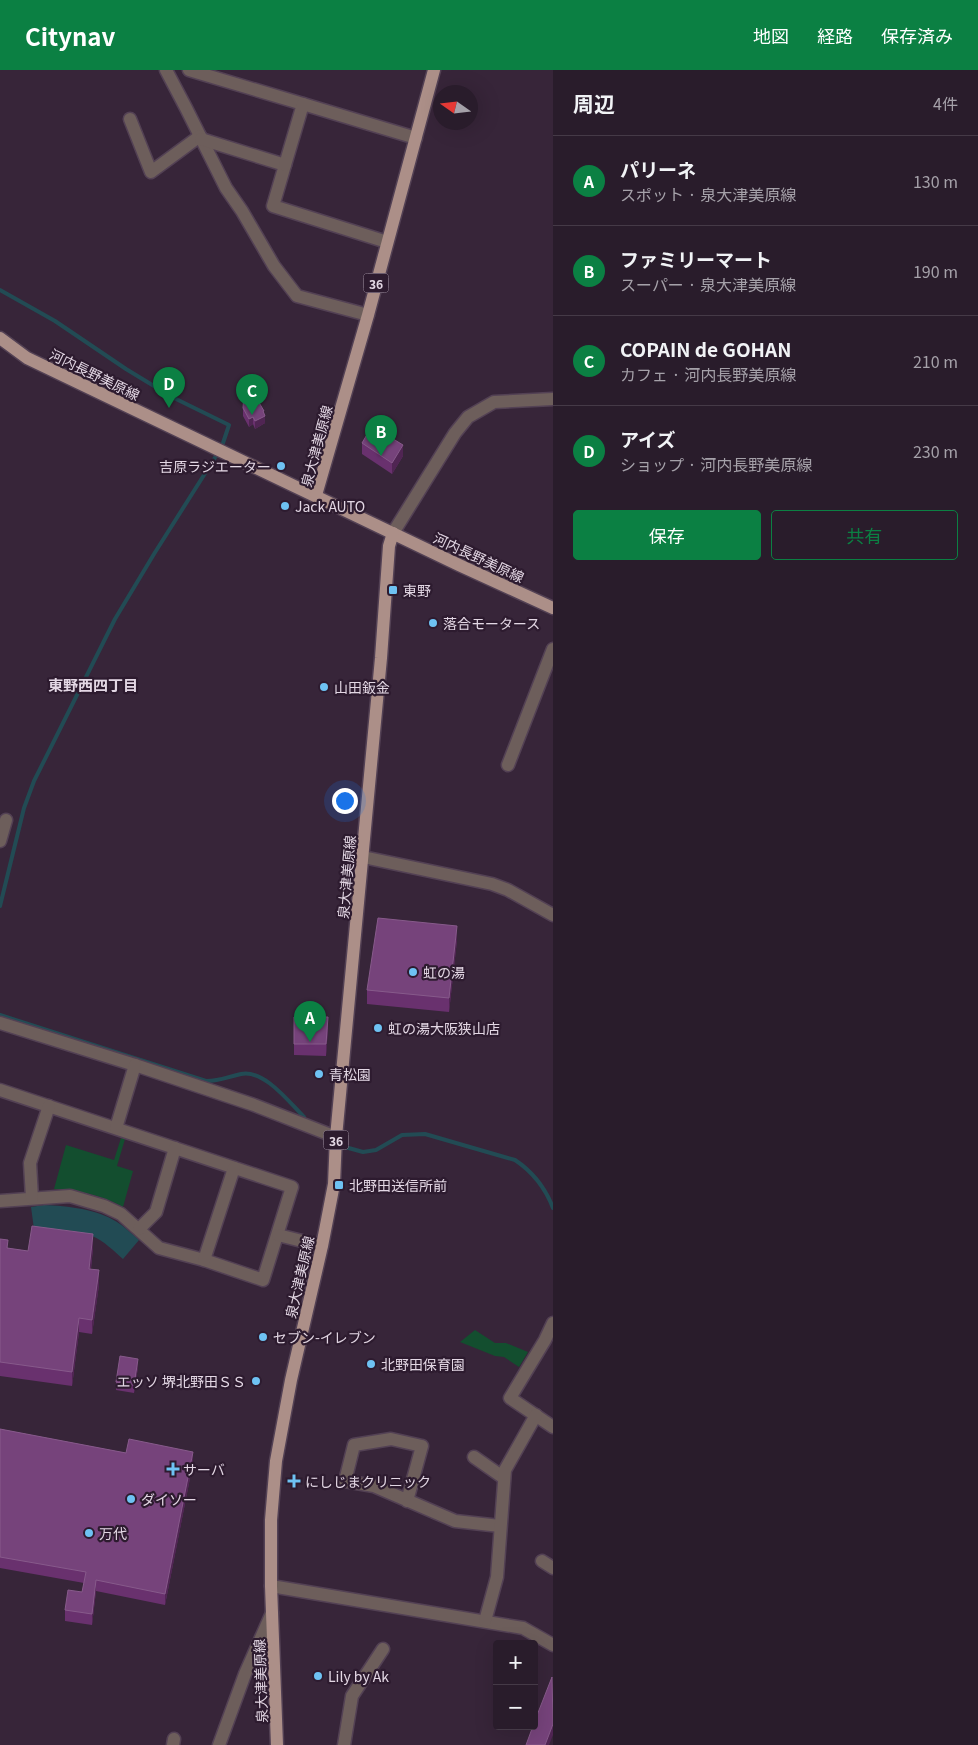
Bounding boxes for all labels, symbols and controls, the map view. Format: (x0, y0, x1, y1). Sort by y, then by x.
text: Citynav (25, 18, 115, 53)
text: 地図 (753, 22, 789, 48)
text: 経路 (817, 22, 853, 48)
text: 保存済み (881, 22, 953, 48)
north arrow (433, 85, 478, 130)
text: 周辺 (573, 88, 615, 118)
text: 4件 (933, 91, 958, 115)
text: パリーネ (620, 155, 696, 182)
text: A (584, 169, 594, 193)
text: 130 m (913, 169, 958, 193)
text: スポット · 泉大津美原線 (620, 182, 796, 206)
text: ファミリーマート (620, 245, 772, 272)
text: B (584, 259, 594, 283)
text: 190 m (913, 259, 958, 283)
text: スーパー · 泉大津美原線 (620, 272, 796, 296)
road number: 36 (364, 274, 388, 292)
text: COPAIN de GOHAN (620, 335, 791, 362)
street label: 河内長野美原線 (47, 344, 143, 404)
text: C (584, 349, 594, 373)
text: 210 m (913, 349, 958, 373)
text: カフェ · 河内長野美原線 (620, 362, 796, 386)
pin: D (153, 367, 185, 408)
pin: C (236, 374, 268, 415)
street label: 泉大津美原線 (295, 403, 337, 489)
pin: B (365, 415, 397, 456)
text: アイズ (620, 425, 675, 452)
text: D (583, 439, 595, 463)
text: 230 m (913, 439, 958, 463)
text: ショップ · 河内長野美原線 (620, 452, 812, 476)
place label: 吉原ラジエーター (159, 456, 271, 476)
marker: 吉原ラジエーター (275, 460, 287, 472)
place label: Jack AUTO (295, 496, 365, 516)
marker: Jack AUTO (279, 500, 291, 512)
button: 保存 (573, 510, 761, 560)
button: 共有 (771, 510, 958, 560)
street label: 河内長野美原線 (430, 527, 528, 587)
place label: 東野 (403, 580, 431, 600)
marker: 東野 (387, 584, 399, 596)
place label: 落合モータース (443, 613, 540, 633)
marker: 落合モータース (427, 617, 439, 629)
district label: 東野西四丁目 (48, 674, 138, 695)
place label: 山田鈑金 (334, 677, 390, 697)
marker: 山田鈑金 (318, 681, 330, 693)
your location (332, 788, 358, 814)
street label: 泉大津美原線 (332, 834, 360, 920)
place label: 虹の湯 (423, 962, 465, 982)
marker: 虹の湯 (407, 966, 419, 978)
pin: A (294, 1001, 326, 1042)
place label: 虹の湯大阪狭山店 (388, 1018, 500, 1038)
marker: 虹の湯大阪狭山店 (372, 1022, 384, 1034)
place label: 青松園 (329, 1064, 371, 1084)
marker: 青松園 (313, 1068, 325, 1080)
road number: 36 (324, 1130, 348, 1150)
place label: 北野田送信所前 (349, 1175, 447, 1195)
marker: 北野田送信所前 (333, 1179, 345, 1191)
street label: 泉大津美原線 (280, 1234, 318, 1320)
place label: セブン-イレブン (273, 1327, 376, 1347)
marker: セブン-イレブン (257, 1331, 269, 1343)
place label: 北野田保育園 (381, 1354, 465, 1374)
marker: 北野田保育園 (365, 1358, 377, 1370)
place label: エッソ 堺北野田ＳＳ (117, 1371, 246, 1391)
marker: エッソ 堺北野田ＳＳ (250, 1375, 262, 1387)
place label: サーバ (183, 1459, 225, 1479)
marker: サーバ (167, 1463, 179, 1475)
place label: にしじまクリニック (305, 1471, 431, 1491)
marker: にしじまクリニック (287, 1474, 301, 1488)
place label: ダイソー (141, 1489, 197, 1509)
marker: ダイソー (125, 1493, 137, 1505)
place label: 万代 (99, 1523, 127, 1543)
marker: 万代 (83, 1527, 95, 1539)
street label: 泉大津美原線 (249, 1639, 271, 1723)
map controls (493, 1640, 538, 1730)
button: + (493, 1640, 538, 1685)
place label: Lily by Ak (328, 1666, 389, 1686)
marker: Lily by Ak (312, 1670, 324, 1682)
button: − (493, 1685, 538, 1730)

